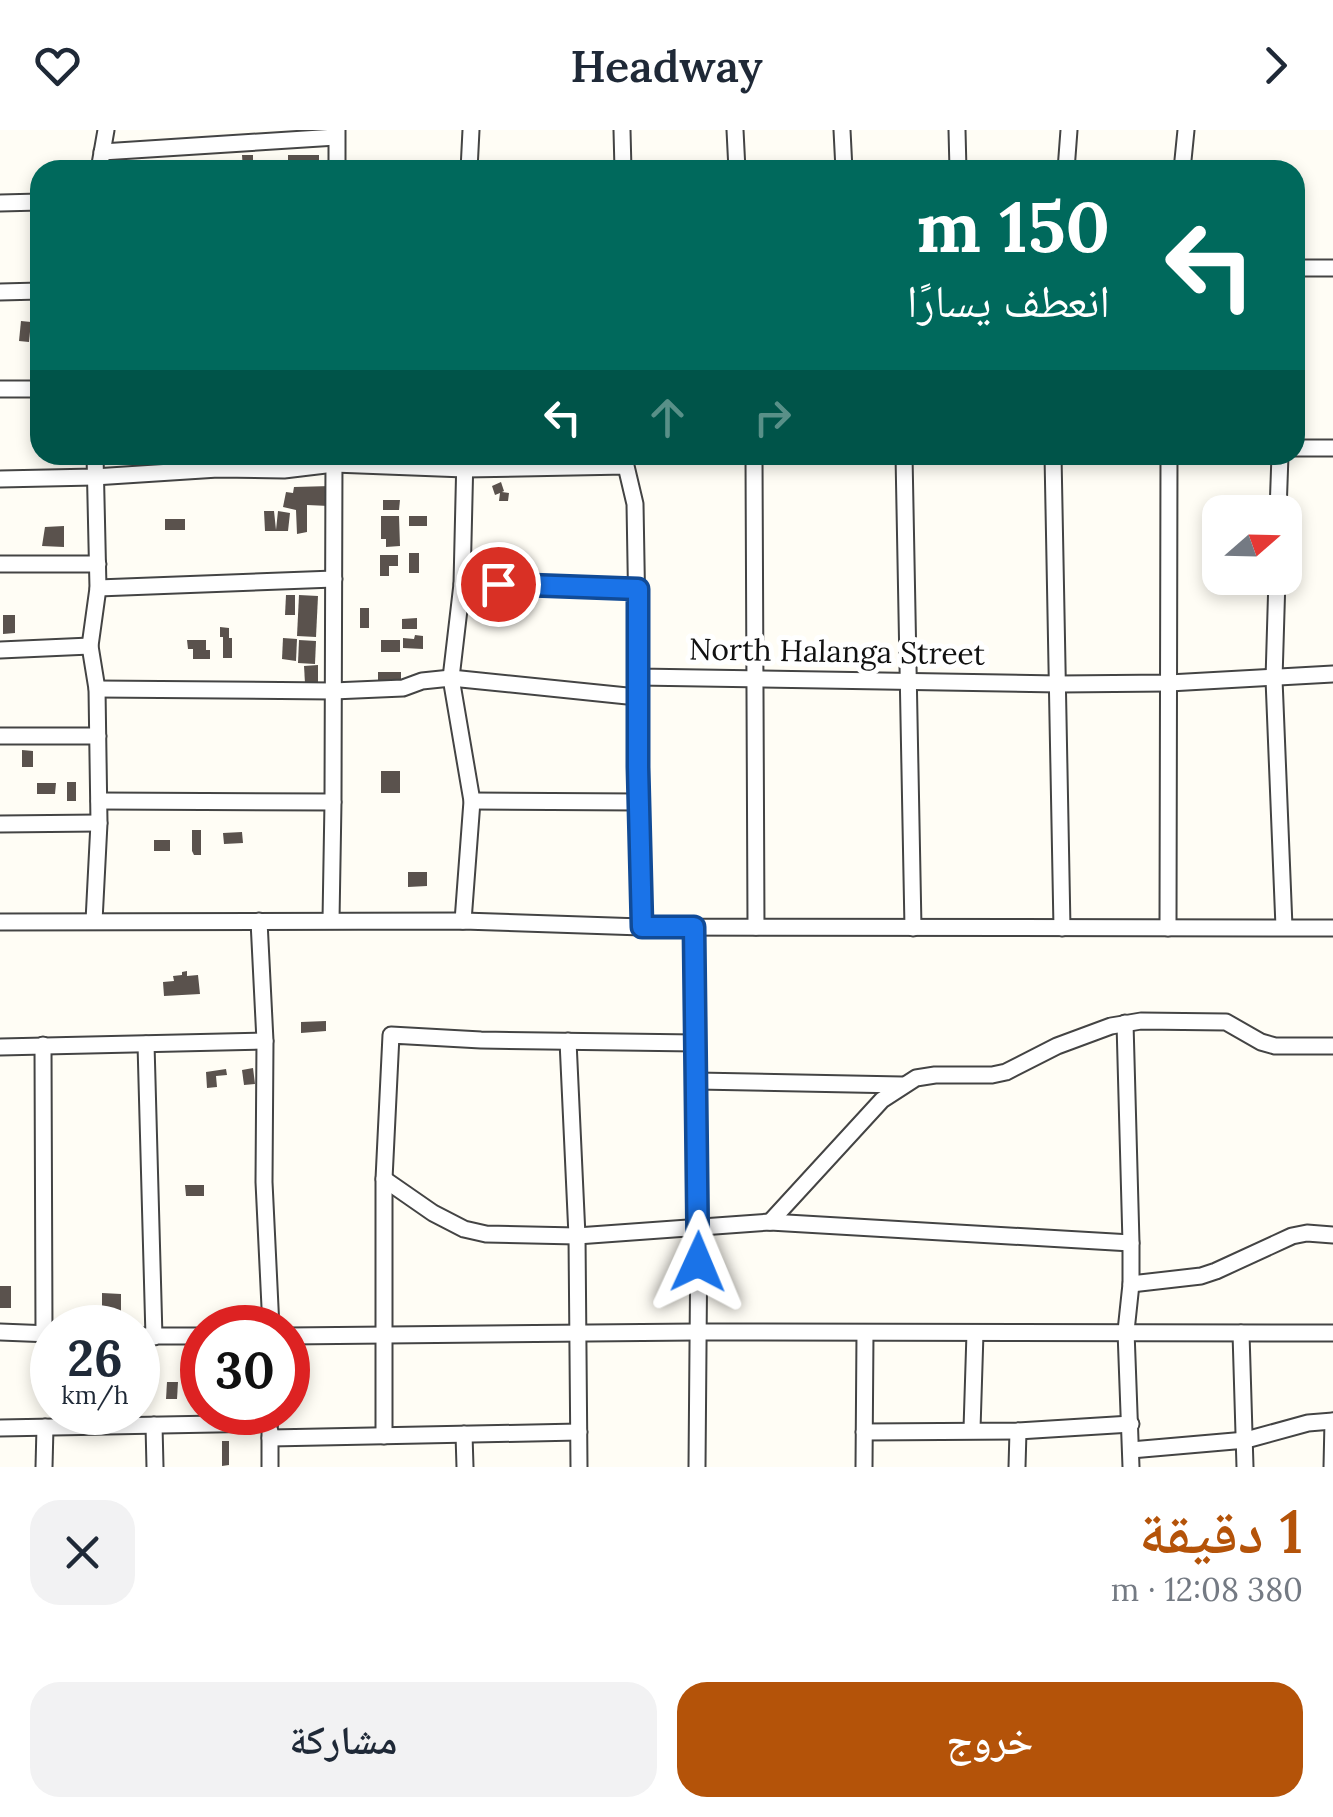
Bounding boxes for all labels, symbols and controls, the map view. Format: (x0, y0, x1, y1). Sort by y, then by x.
text: Headway (570, 37, 763, 94)
icon: heart (30, 38, 85, 93)
icon: forward (1248, 38, 1303, 93)
text: 150 m (916, 182, 1110, 271)
icon: left (1145, 200, 1275, 330)
text: انعطف يسارًا (907, 272, 1110, 329)
icon: left (535, 390, 590, 445)
icon: ahead (640, 390, 695, 445)
icon: right (745, 390, 800, 445)
north arrow (1202, 495, 1302, 595)
map controls (1202, 495, 1302, 595)
pin (456, 542, 541, 627)
icon: arrive (471, 557, 526, 612)
street label: North Halanga Street (689, 629, 986, 674)
position arrow (646, 1210, 750, 1314)
speed limit sign: 30 (180, 1305, 310, 1435)
text: 26 (67, 1326, 123, 1390)
text: km/h (61, 1379, 129, 1411)
text: 1 دقيقة (1139, 1493, 1303, 1569)
button: close (30, 1500, 135, 1605)
text: 380 m · 12:08 (1111, 1569, 1303, 1610)
button: مشاركة (30, 1682, 657, 1797)
button: خروج (677, 1682, 1303, 1797)

